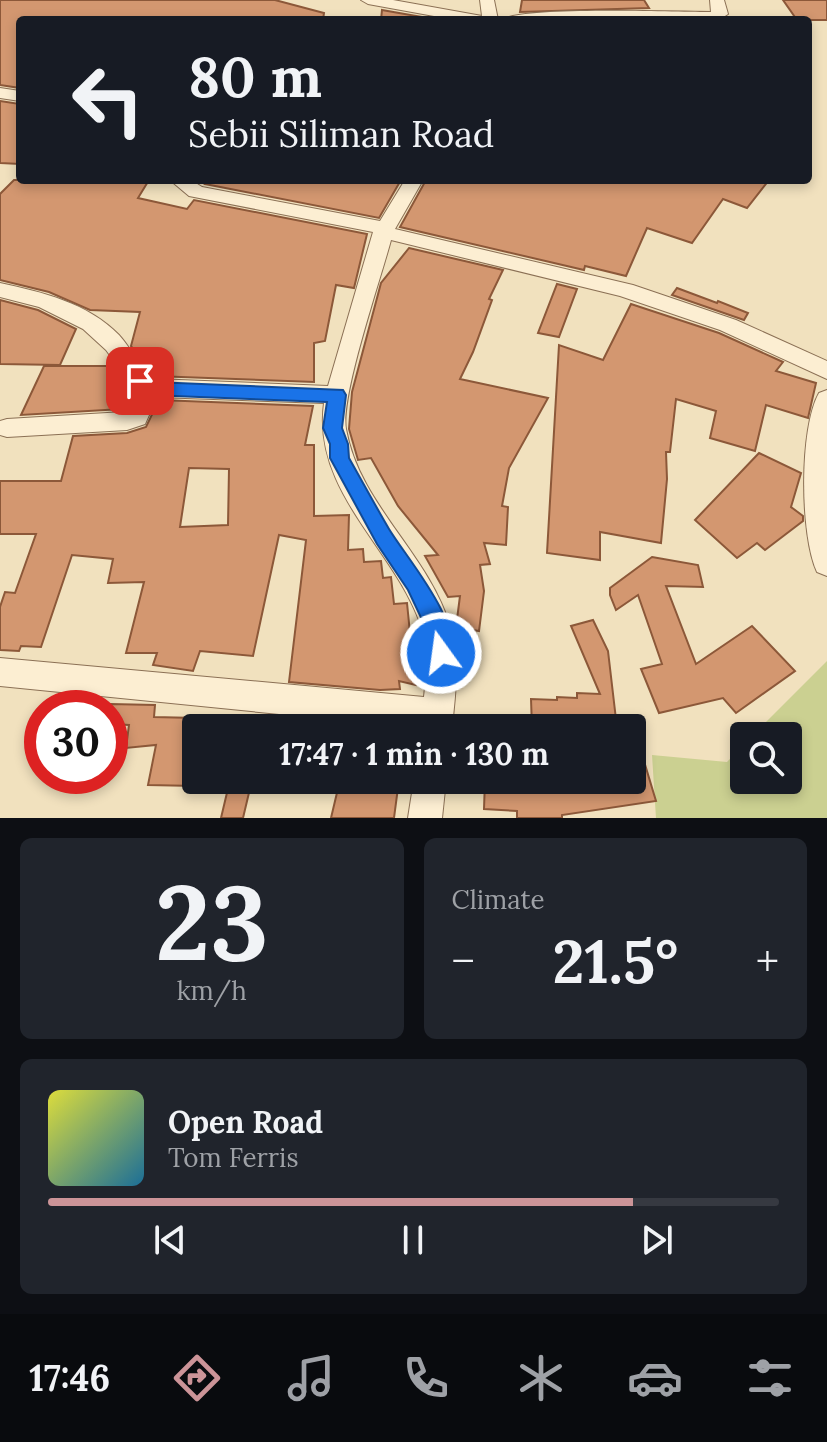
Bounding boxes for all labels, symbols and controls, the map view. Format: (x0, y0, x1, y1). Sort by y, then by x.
text: 80 m (188, 41, 322, 112)
icon: left (56, 48, 160, 152)
text: Sebii Siliman Road (188, 111, 494, 157)
pin (106, 347, 174, 415)
icon: arrive (118, 359, 162, 403)
position arrow (399, 611, 483, 695)
speed limit sign: 30 (24, 690, 128, 794)
map controls (730, 722, 802, 794)
button: search (730, 722, 802, 794)
text: 17:47 · 1 min · 130 m (279, 735, 549, 773)
text: 23 (155, 855, 269, 988)
text: Climate (452, 883, 545, 916)
text: 21.5° (552, 923, 678, 999)
text: − (452, 933, 475, 989)
text: + (756, 933, 779, 989)
text: km/h (177, 974, 247, 1007)
text: Open Road (168, 1103, 323, 1141)
text: Tom Ferris (168, 1141, 298, 1174)
icon: previous (148, 1218, 192, 1262)
icon: pause (391, 1218, 435, 1262)
icon: next (635, 1218, 679, 1262)
icon: directions (169, 1350, 225, 1406)
icon: music (283, 1350, 339, 1406)
icon: phone (398, 1350, 454, 1406)
icon: climate (513, 1350, 569, 1406)
icon: car (627, 1350, 683, 1406)
icon: filters (742, 1350, 798, 1406)
text: 17:46 (29, 1355, 110, 1401)

